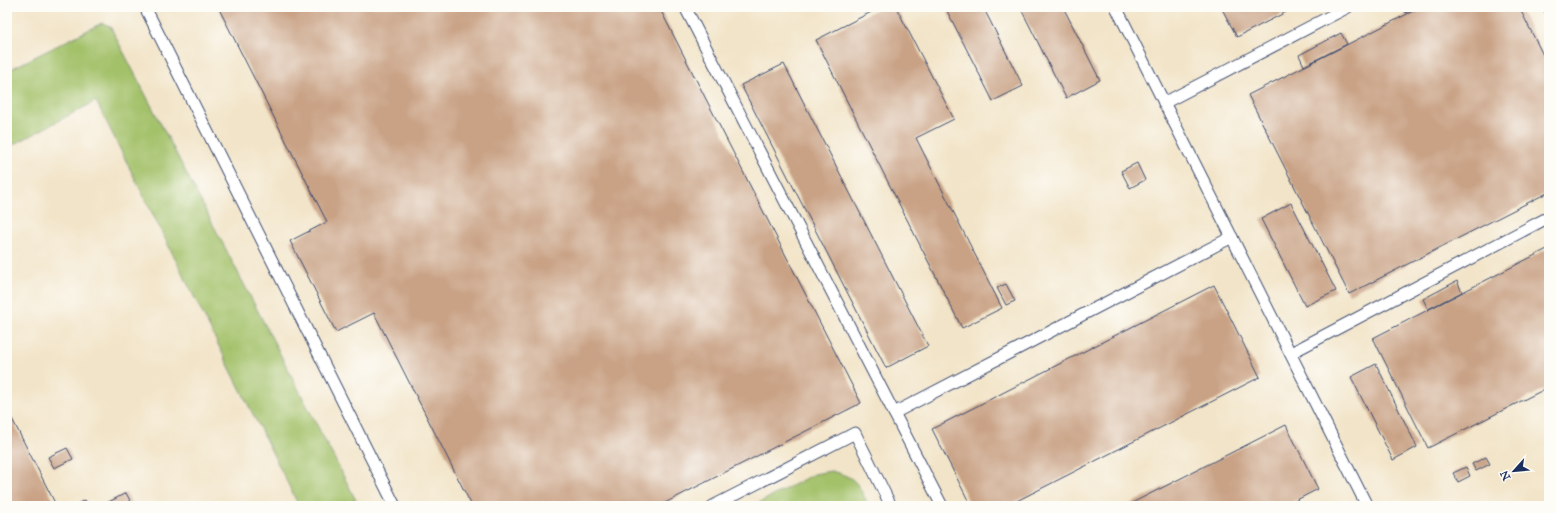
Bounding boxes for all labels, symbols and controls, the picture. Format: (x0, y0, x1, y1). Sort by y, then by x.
north arrow (1494, 451, 1534, 491)
text: N (1497, 468, 1513, 482)

